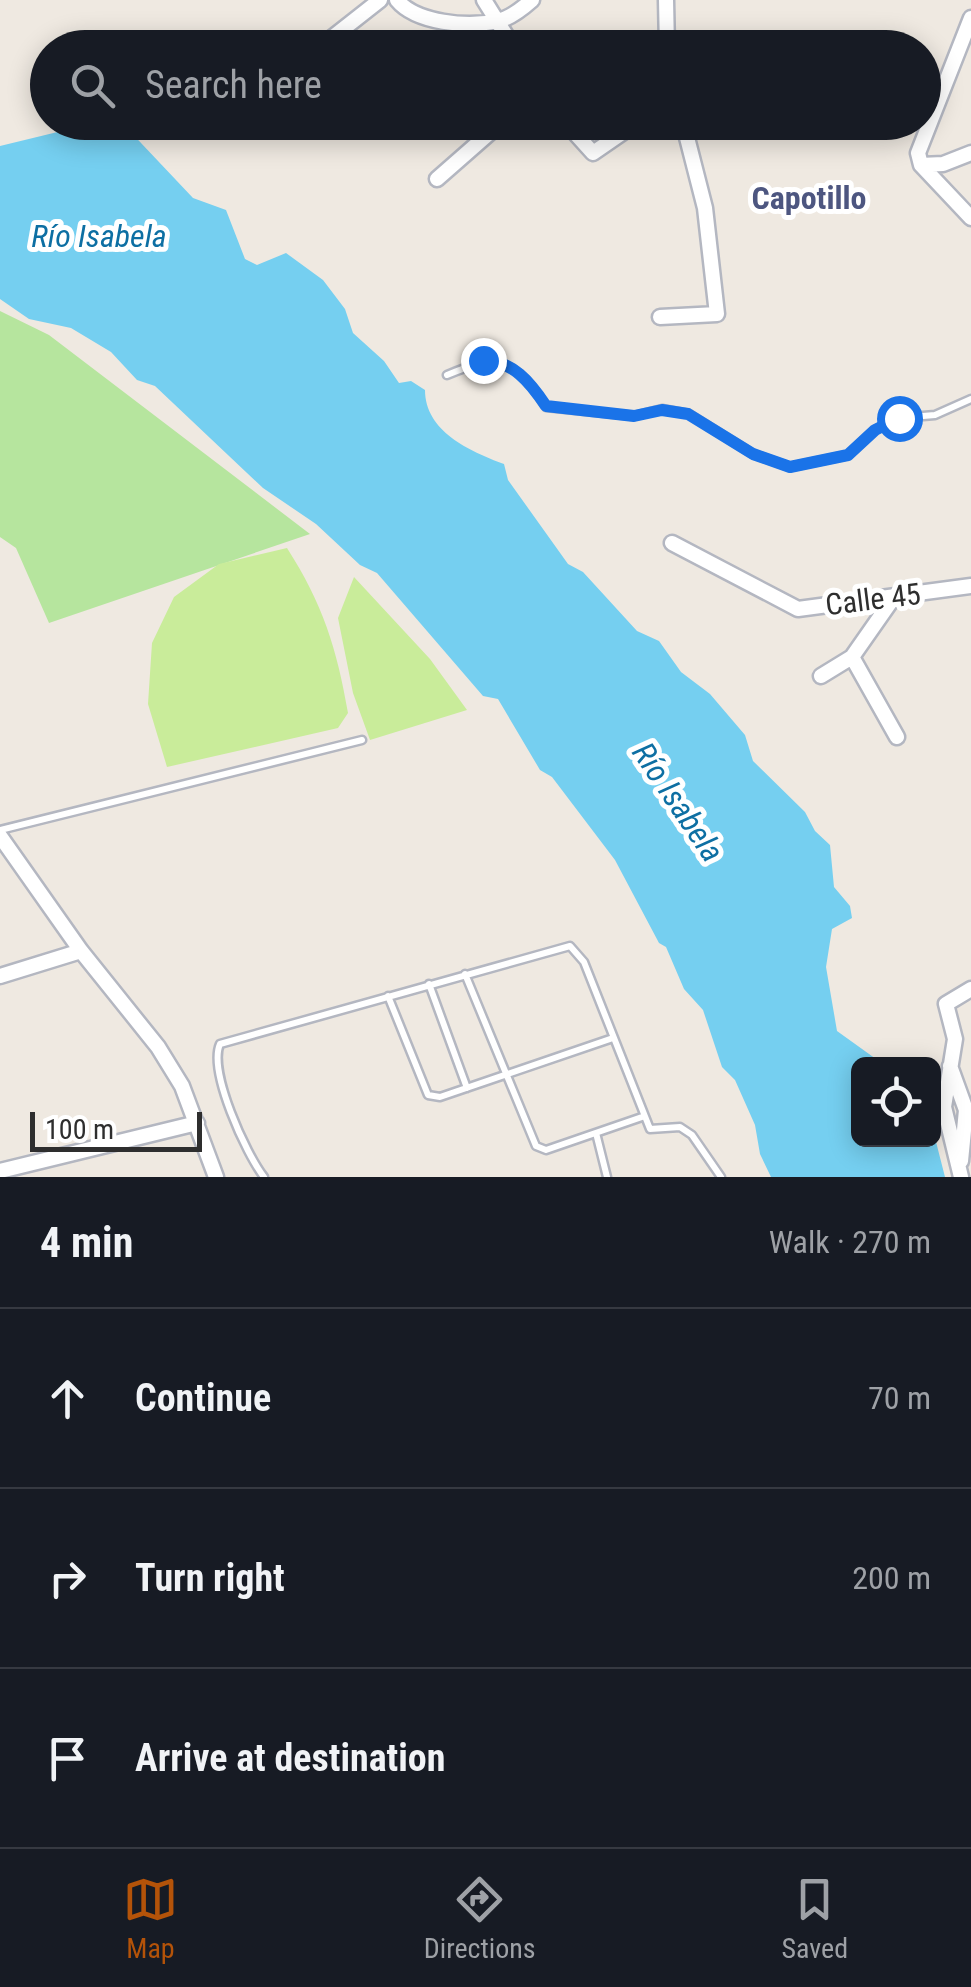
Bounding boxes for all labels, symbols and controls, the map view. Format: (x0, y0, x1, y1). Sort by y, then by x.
search box (30, 30, 941, 140)
icon: search (65, 58, 120, 113)
text: Search here (145, 63, 322, 107)
district label: Capotillo (752, 179, 867, 217)
water label: Río Isabela (31, 217, 167, 255)
route end (461, 338, 507, 384)
route start (877, 396, 923, 442)
street label: Calle 45 (823, 576, 923, 622)
water label: Río Isabela (624, 735, 732, 869)
map controls (851, 1057, 941, 1147)
button: locate (851, 1057, 941, 1147)
scale bar (30, 1107, 202, 1152)
text: 100 m (45, 1113, 114, 1146)
text: 4 min (40, 1218, 133, 1267)
text: Walk · 270 m (769, 1223, 931, 1261)
icon: ahead (40, 1371, 95, 1426)
text: Continue (135, 1376, 271, 1420)
text: 70 m (868, 1379, 931, 1417)
icon: right (40, 1551, 95, 1606)
text: Turn right (135, 1556, 285, 1600)
text: 200 m (852, 1559, 931, 1597)
icon: arrive (40, 1731, 95, 1786)
text: Arrive at destination (135, 1736, 445, 1780)
tab: Map (123, 1872, 178, 1965)
tab: Directions (424, 1872, 536, 1965)
tab: Saved (781, 1872, 848, 1965)

